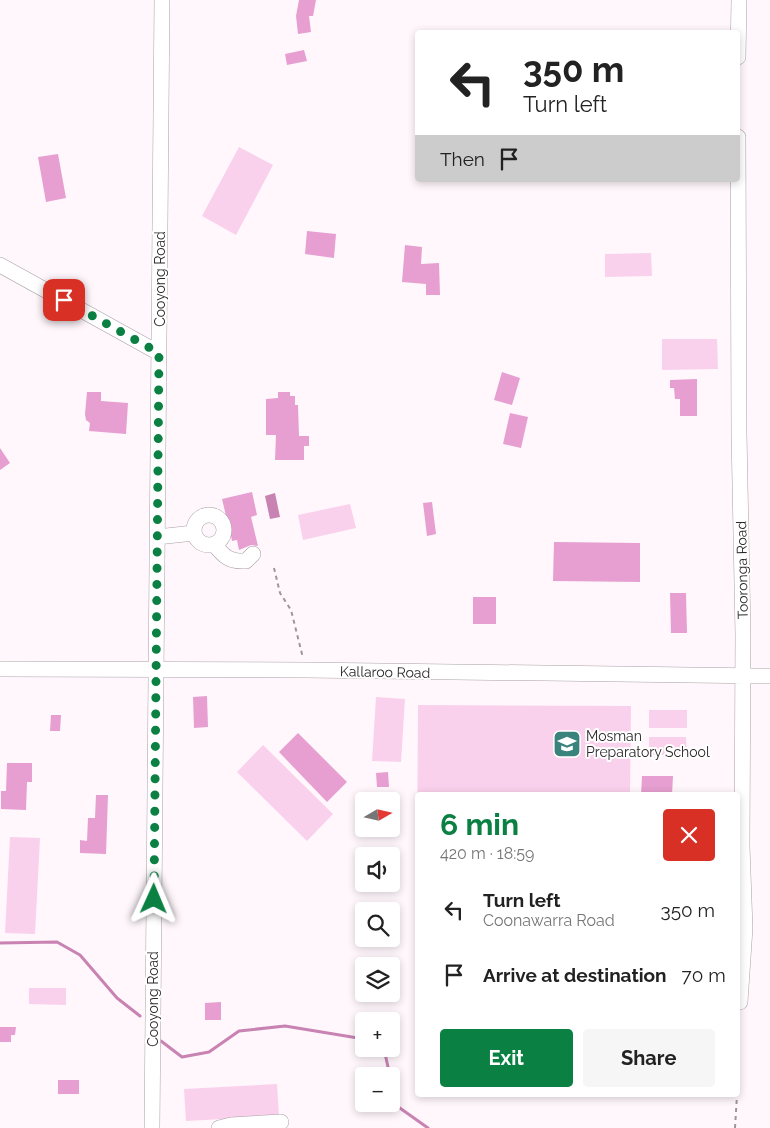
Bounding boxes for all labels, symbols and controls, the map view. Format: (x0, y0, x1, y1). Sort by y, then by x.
text: 350 m (523, 49, 624, 90)
icon: left (440, 50, 505, 115)
text: Turn left (523, 91, 607, 117)
icon: arrive (495, 145, 523, 173)
text: Then (440, 148, 485, 170)
street label: Cooyong Road (152, 231, 168, 327)
pin (43, 279, 85, 321)
icon: arrive (50, 286, 78, 314)
street label: Tooronga Road (733, 521, 751, 619)
street label: Kallaroo Road (340, 663, 430, 681)
place label: Mosman Preparatory School (586, 728, 710, 760)
school or university icon: Mosman Preparatory School (552, 729, 582, 759)
north arrow (355, 792, 400, 838)
map controls (355, 792, 400, 1112)
text: 6 min (440, 807, 519, 842)
button: close (663, 809, 715, 861)
text: 420 m · 18:59 (440, 844, 534, 863)
button: sound (355, 847, 400, 892)
position arrow (127, 872, 179, 924)
text: Turn left (483, 889, 560, 911)
icon: left (440, 896, 468, 924)
text: 350 m (661, 899, 715, 921)
button: search (355, 902, 400, 947)
text: Coonawarra Road (483, 911, 615, 930)
street label: Cooyong Road (145, 951, 161, 1047)
button: layers (355, 957, 400, 1002)
icon: arrive (440, 961, 468, 989)
text: Arrive at destination (483, 964, 667, 986)
text: 70 m (682, 964, 726, 986)
button: + (355, 1012, 400, 1057)
button: Exit (440, 1029, 573, 1087)
button: Share (583, 1029, 715, 1087)
button: − (355, 1067, 400, 1112)

